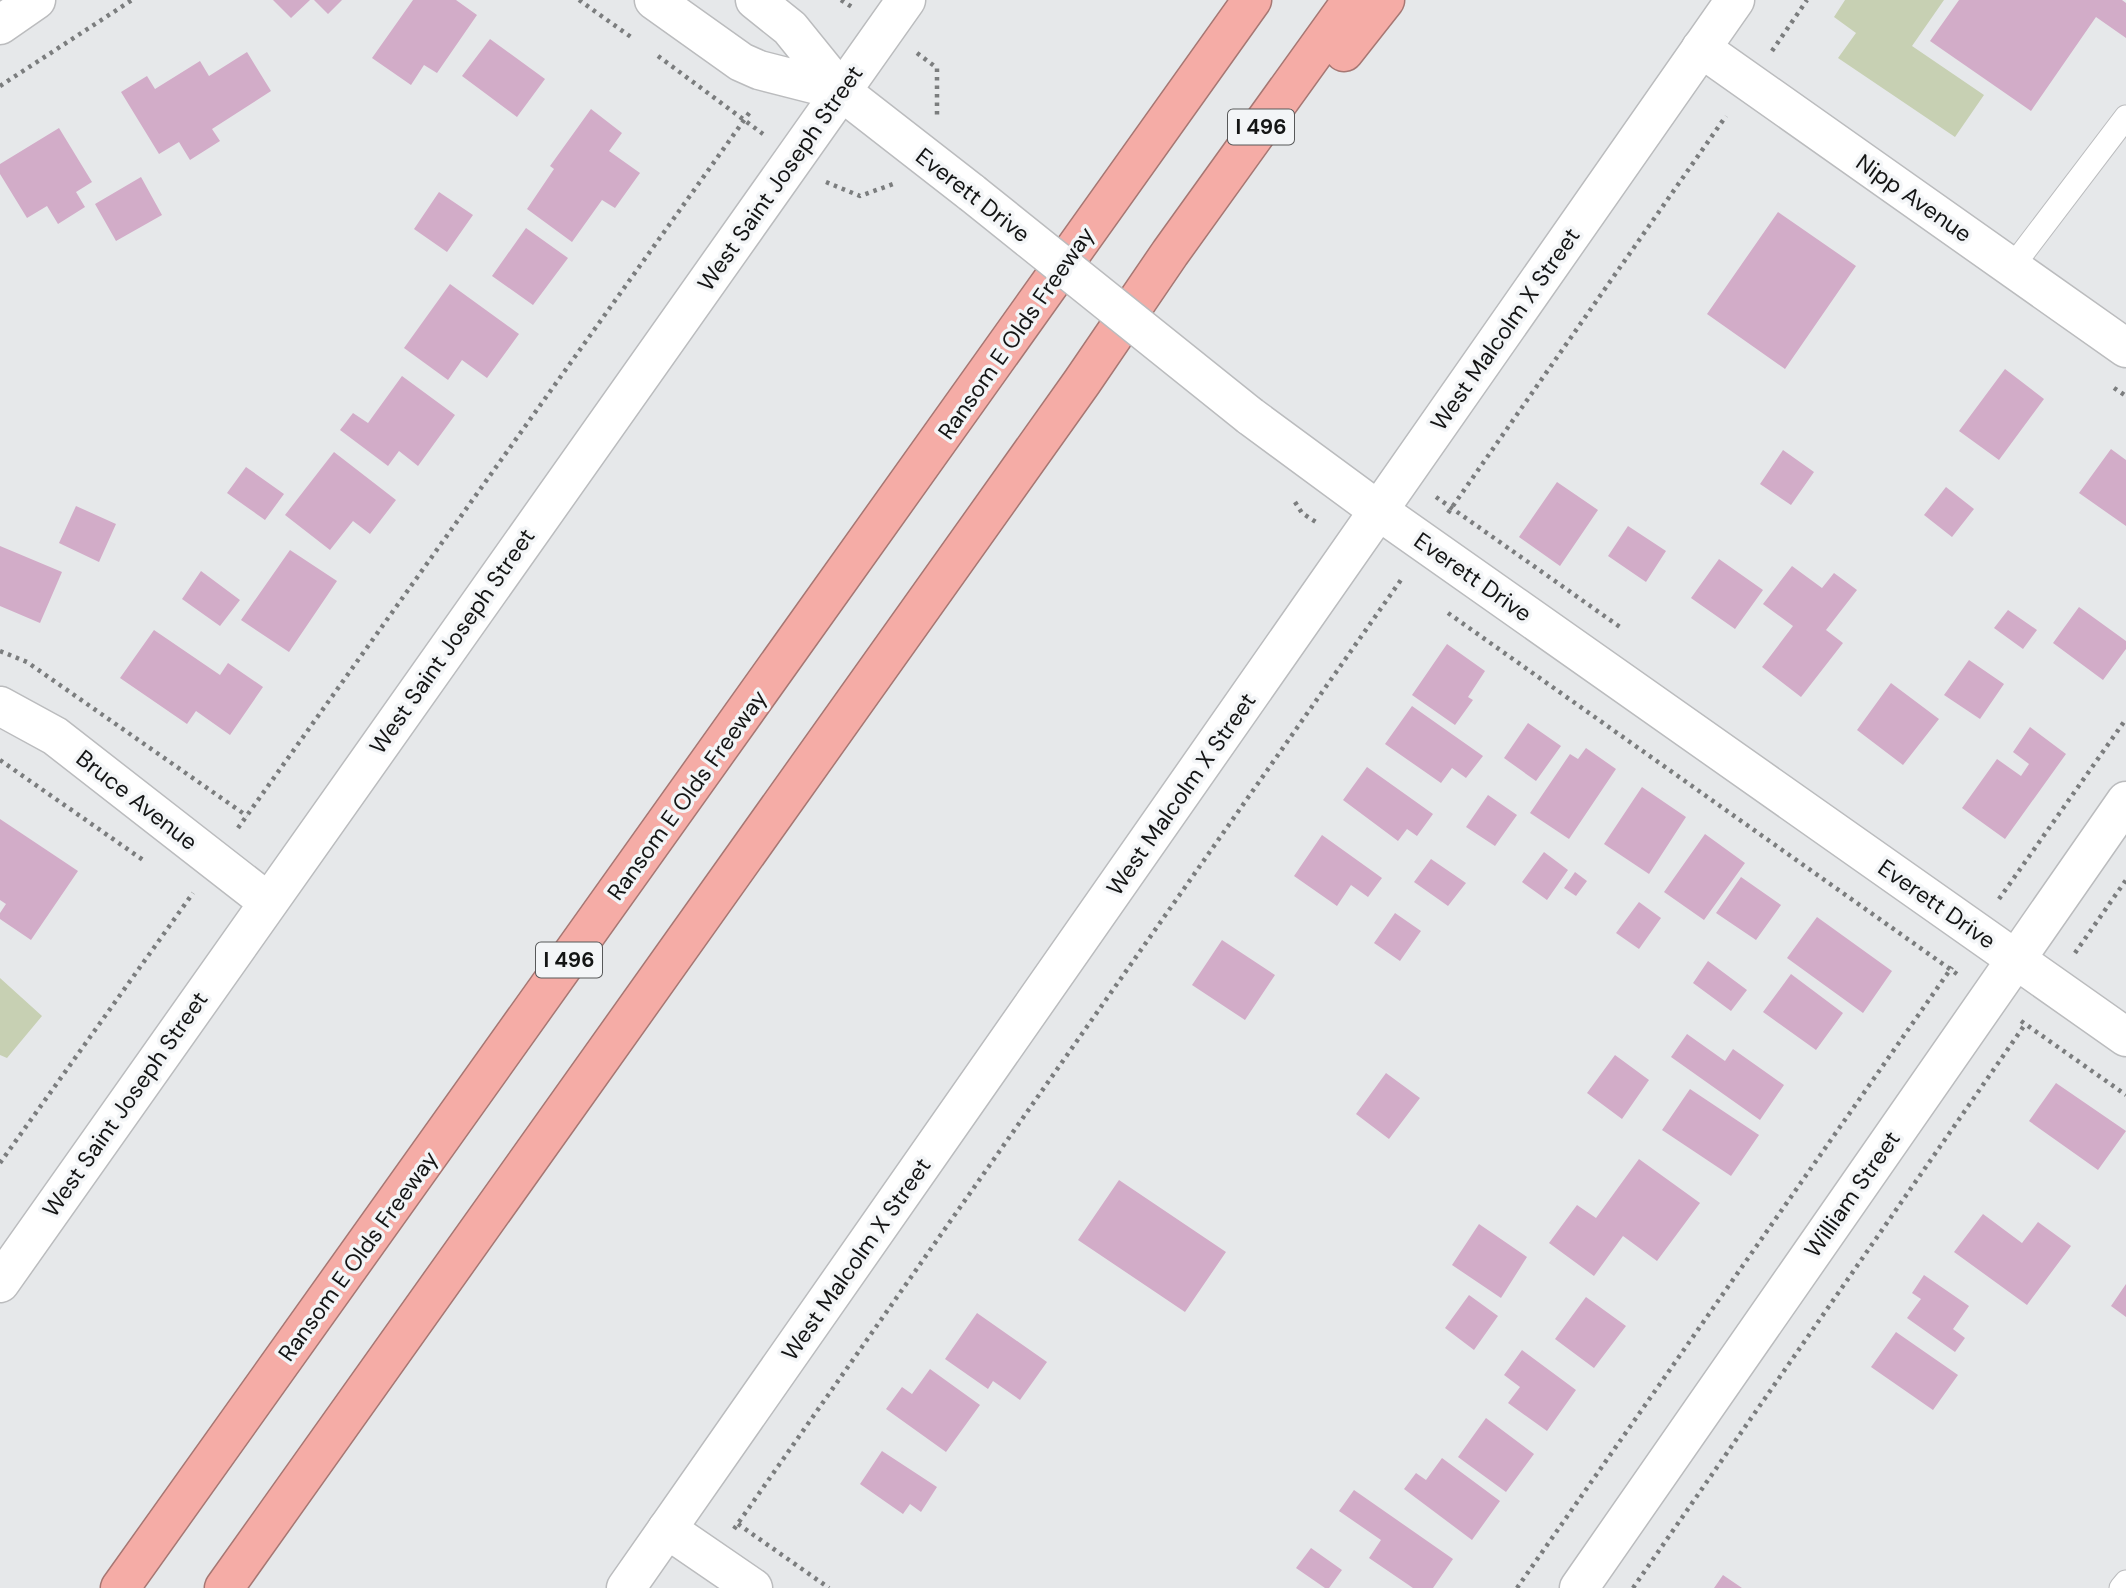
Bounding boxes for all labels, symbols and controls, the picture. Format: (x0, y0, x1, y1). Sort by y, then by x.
street label: West Saint Joseph Street (691, 59, 869, 297)
road number: I 496 (1228, 110, 1294, 144)
street label: Everett Drive (910, 141, 1036, 249)
street label: Nipp Avenue (1850, 147, 1978, 249)
street label: Ransom E Olds Freeway (931, 221, 1101, 445)
street label: West Malcolm X Street (1424, 222, 1586, 436)
street label: West Saint Joseph Street (363, 522, 541, 760)
street label: Everett Drive (1408, 525, 1538, 629)
street label: Ransom E Olds Freeway (600, 684, 774, 906)
street label: West Malcolm X Street (1100, 687, 1262, 901)
street label: Bruce Avenue (70, 743, 204, 857)
street label: Everett Drive (1872, 852, 2002, 956)
road number: I 496 (536, 942, 602, 978)
street label: West Saint Joseph Street (36, 985, 214, 1223)
street label: William Street (1797, 1125, 1907, 1263)
street label: Ransom E Olds Freeway (271, 1145, 445, 1367)
street label: West Malcolm X Street (775, 1152, 937, 1366)

